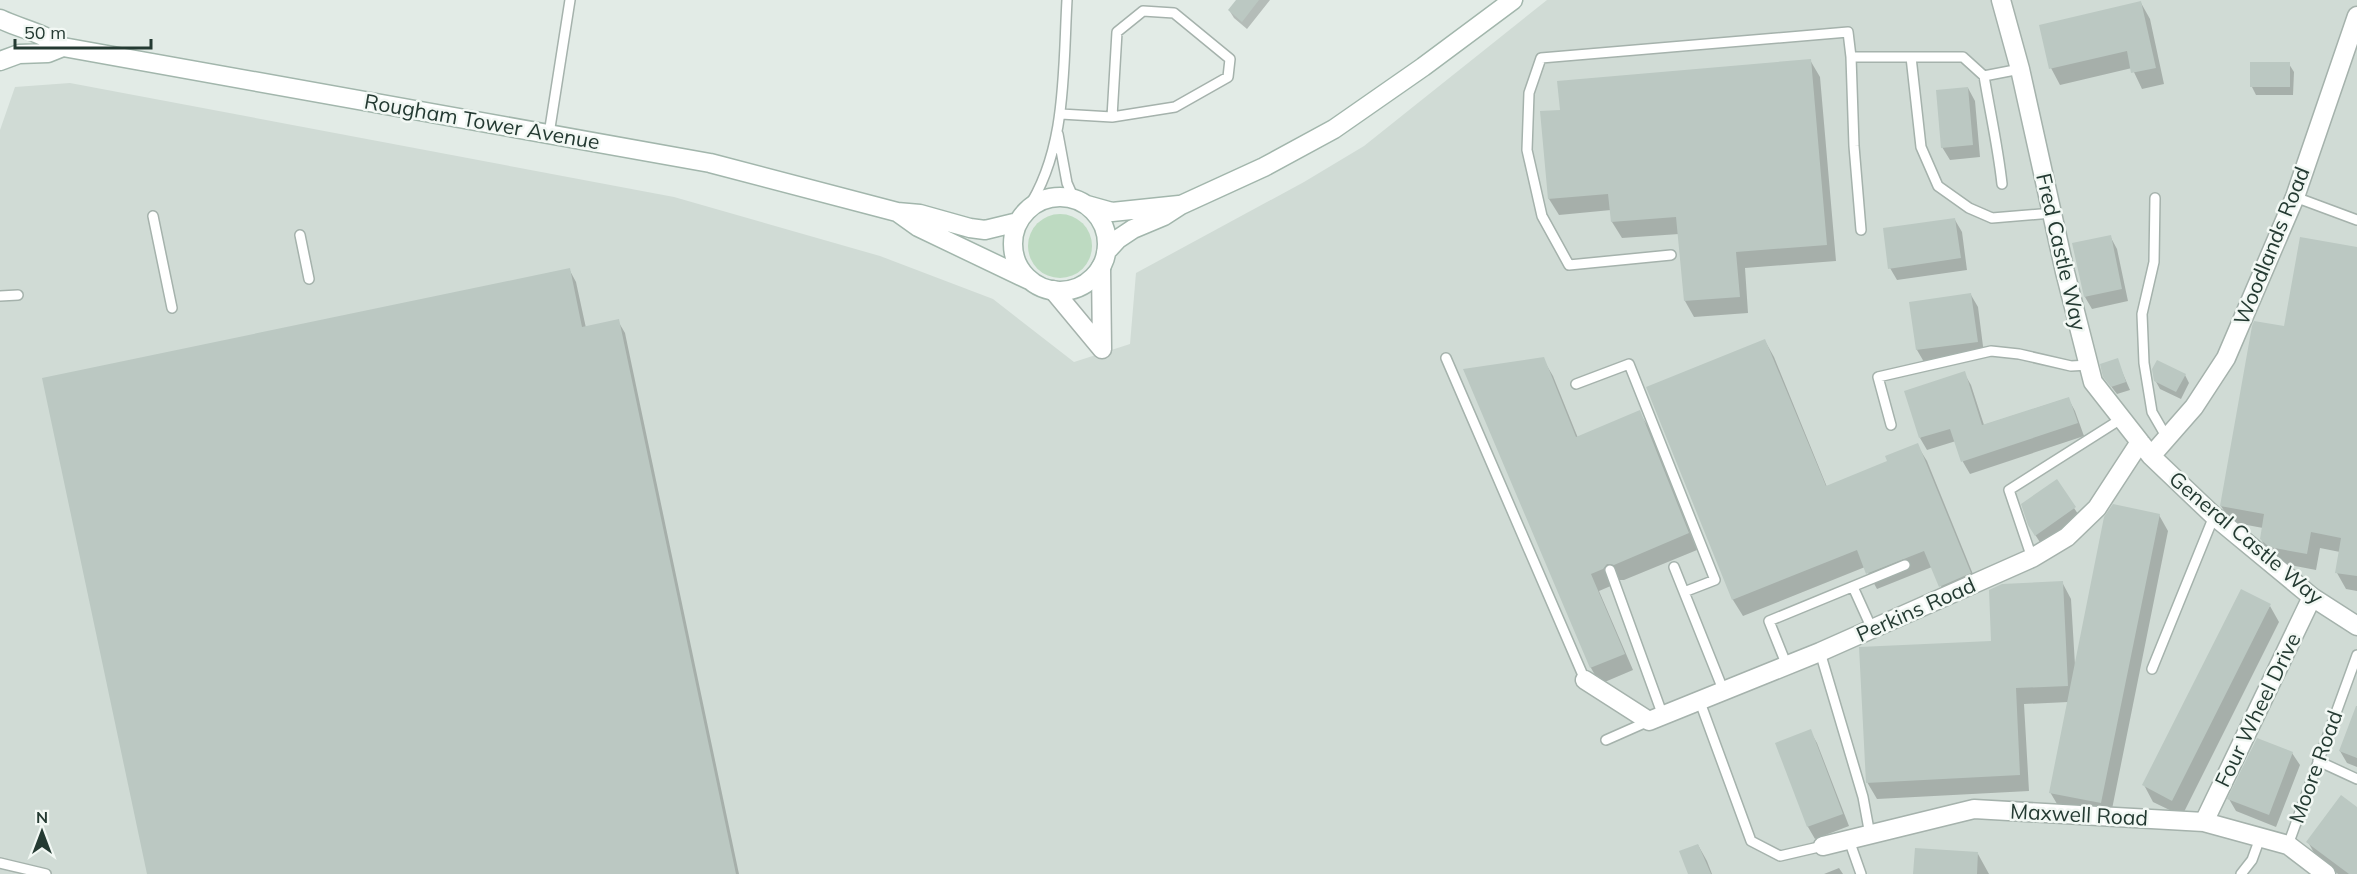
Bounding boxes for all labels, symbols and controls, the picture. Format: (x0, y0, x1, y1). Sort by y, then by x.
scale bar (15, 12, 152, 50)
text: 50 m (24, 21, 66, 44)
street label: Rougham Tower Avenue (362, 87, 602, 155)
street label: Woodlands Road (2227, 163, 2315, 329)
street label: Fred Castle Way (2031, 171, 2093, 333)
street label: General Castle Way (2164, 465, 2329, 609)
street label: Perkins Road (1852, 571, 1979, 647)
street label: Four Wheel Drive (2209, 628, 2306, 791)
street label: Moore Road (2283, 707, 2347, 826)
street label: Maxwell Road (2009, 797, 2149, 831)
north arrow (12, 802, 72, 862)
text: N (36, 807, 48, 827)

